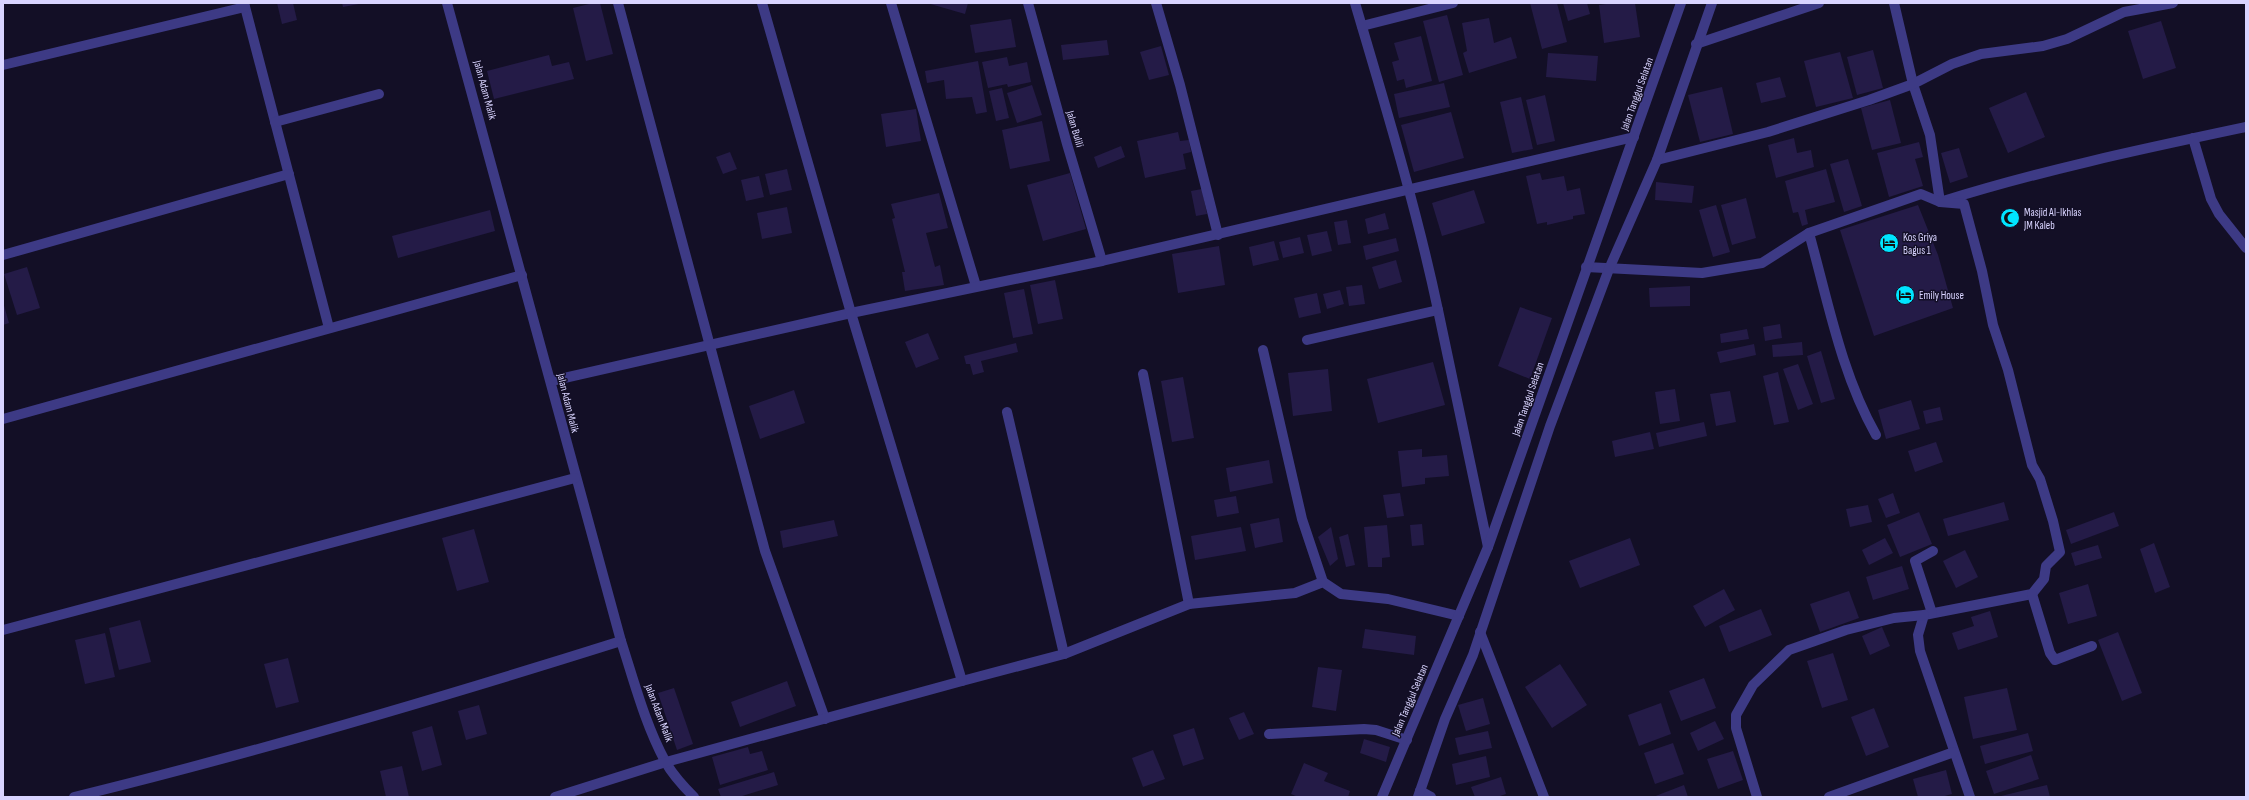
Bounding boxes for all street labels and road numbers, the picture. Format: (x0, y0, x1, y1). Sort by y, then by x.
street label: Jalan Tanggul Selatan (1617, 55, 1656, 133)
street label: Jalan Adam Malik (471, 58, 499, 122)
street label: Jalan Bulili (1063, 108, 1086, 149)
street label: Jalan Tanggul Selatan (1509, 360, 1547, 438)
street label: Jalan Adam Malik (554, 371, 582, 435)
street label: Jalan Tanggul Selatan (1389, 662, 1431, 739)
street label: Jalan Adam Malik (642, 681, 676, 744)

